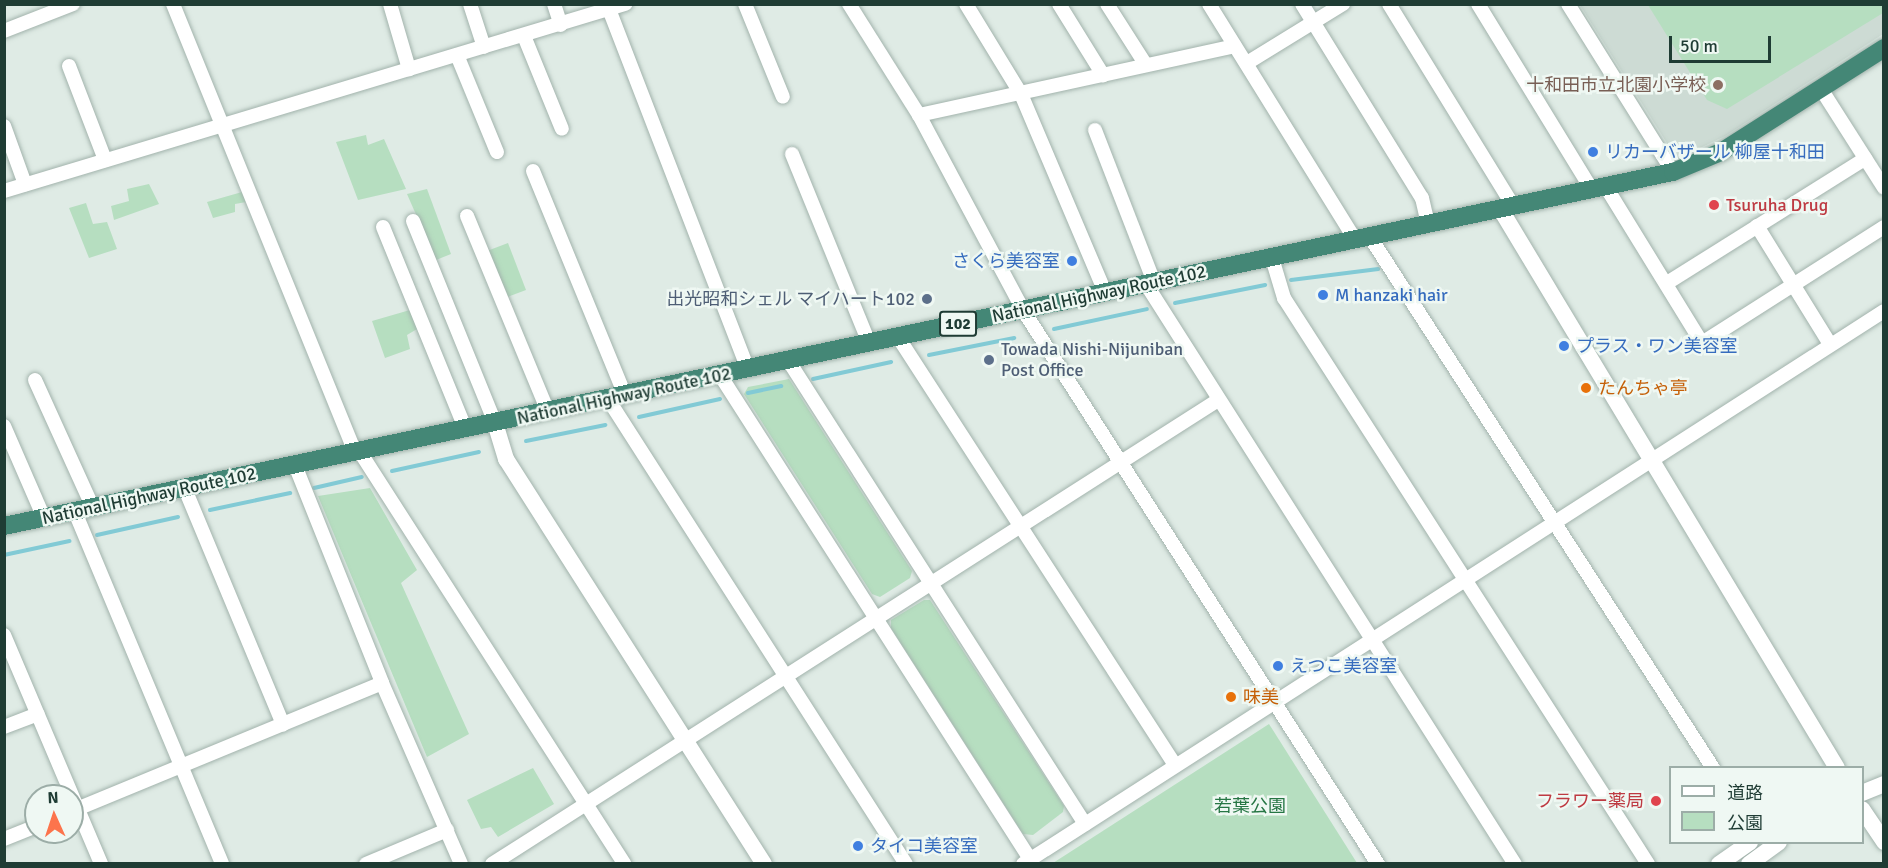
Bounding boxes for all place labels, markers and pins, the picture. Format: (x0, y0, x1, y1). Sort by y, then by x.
place label: 十和田市立北園小学校 (1526, 74, 1706, 96)
marker: 十和田市立北園小学校 (1711, 78, 1725, 92)
place label: リカーバザール 柳屋十和田 (1605, 141, 1825, 163)
marker: リカーバザール 柳屋十和田 (1586, 145, 1600, 159)
place label: Tsuruha Drug (1726, 194, 1828, 216)
marker: Tsuruha Drug (1707, 198, 1721, 212)
place label: さくら美容室 (952, 250, 1060, 272)
marker: さくら美容室 (1065, 254, 1079, 268)
place label: M hanzaki hair (1335, 284, 1448, 306)
place label: 出光昭和シェル マイハート102 (666, 288, 915, 310)
marker: M hanzaki hair (1316, 288, 1330, 302)
marker: 出光昭和シェル マイハート102 (920, 292, 934, 306)
place label: プラス・ワン美容室 (1576, 335, 1738, 357)
place label: Towada Nishi-Nijuniban Post Office (1001, 339, 1183, 382)
marker: プラス・ワン美容室 (1557, 339, 1571, 353)
marker: Towada Nishi-Nijuniban Post Office (982, 353, 996, 367)
place label: たんちゃ亭 (1598, 377, 1688, 399)
marker: たんちゃ亭 (1579, 381, 1593, 395)
place label: えつこ美容室 (1290, 655, 1398, 677)
marker: えつこ美容室 (1271, 659, 1285, 673)
place label: 味美 (1243, 686, 1279, 708)
marker: 味美 (1224, 690, 1238, 704)
place label: フラワー薬局 (1536, 790, 1644, 812)
marker: フラワー薬局 (1649, 794, 1663, 808)
place label: タイコ美容室 (870, 835, 978, 857)
marker: タイコ美容室 (851, 839, 865, 853)

